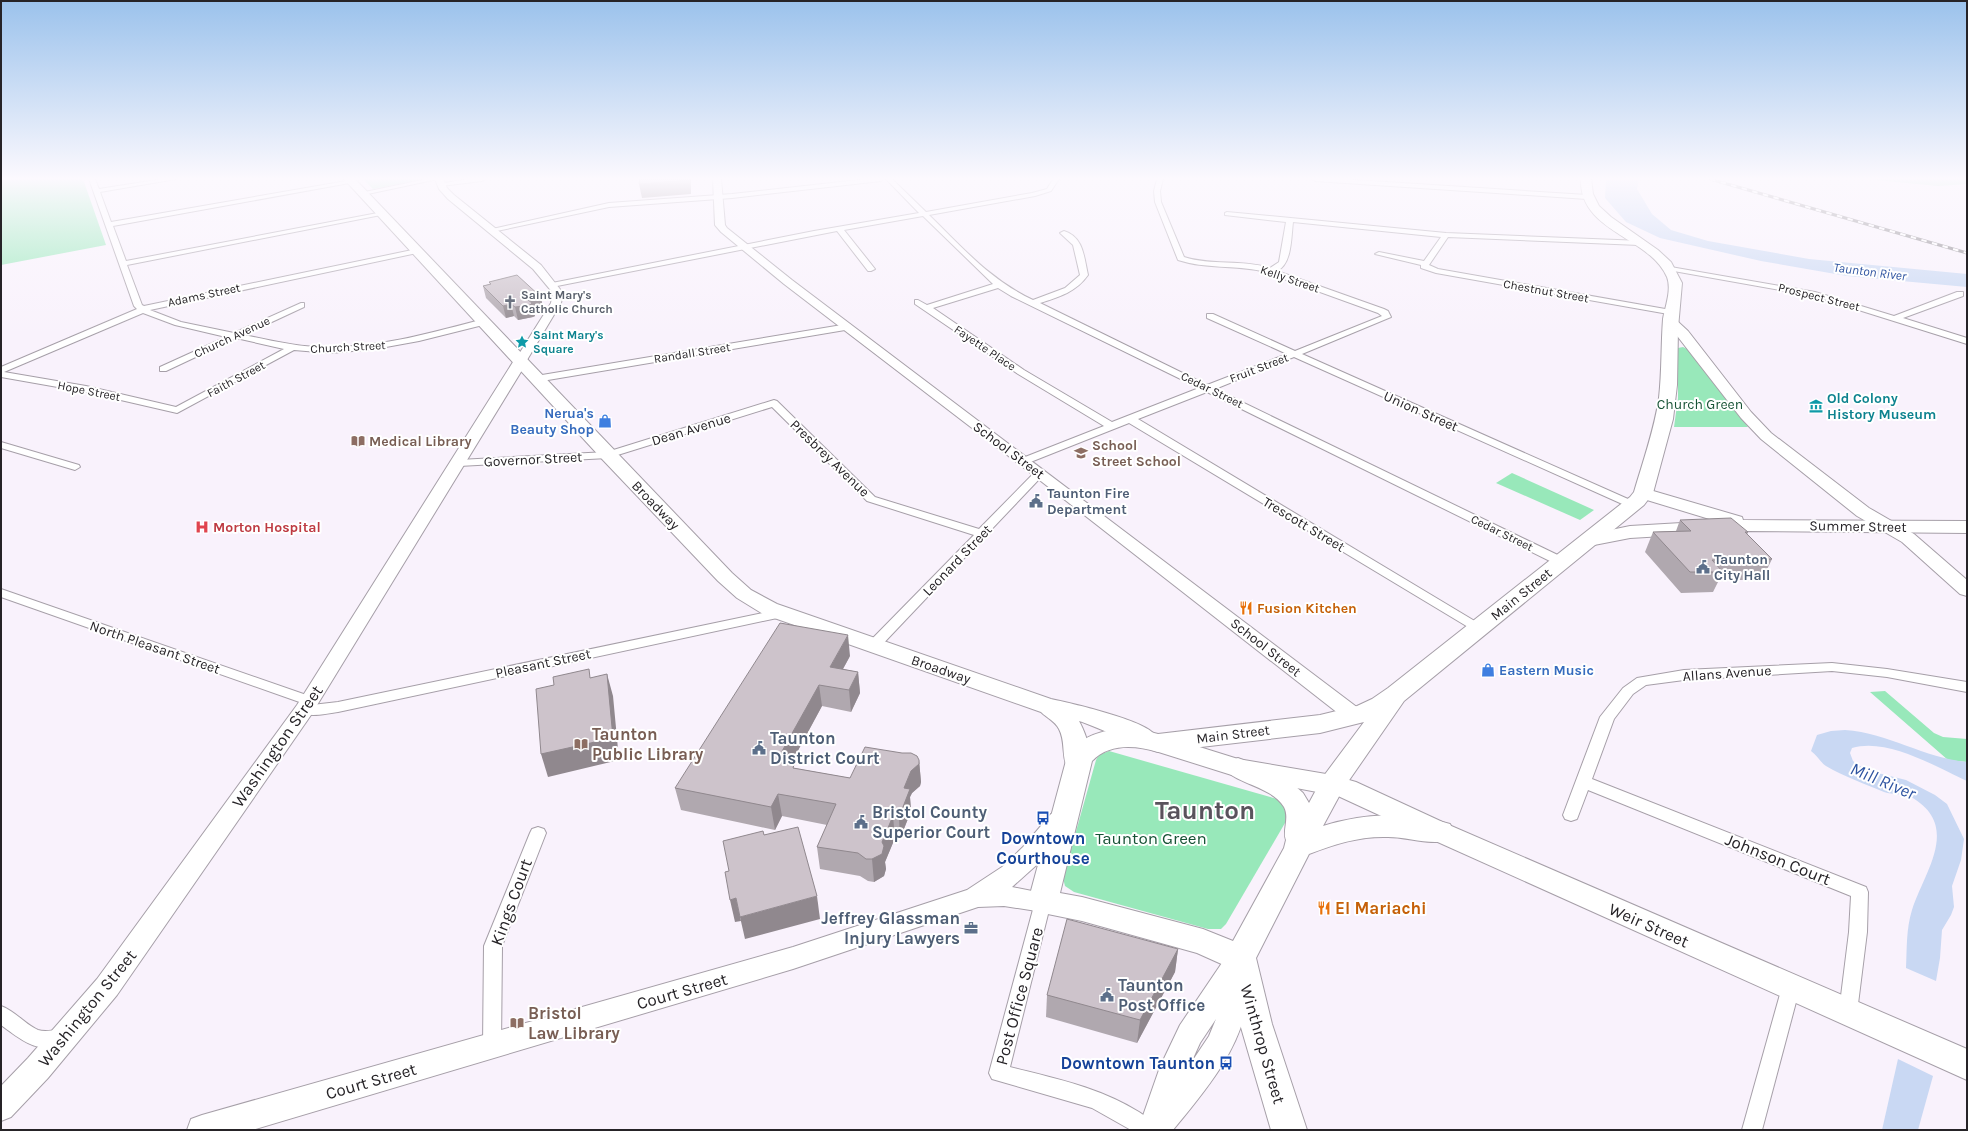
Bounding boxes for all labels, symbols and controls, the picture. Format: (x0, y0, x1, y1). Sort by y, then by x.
water label: Taunton River (1833, 260, 1908, 283)
street label: Kelly Street (1259, 262, 1322, 296)
street label: Chestnut Street (1502, 277, 1590, 305)
street label: Adams Street (166, 280, 242, 310)
street label: Prospect Street (1777, 280, 1862, 314)
place label: Saint Mary's Catholic Church (521, 288, 613, 316)
church icon: Saint Mary's Catholic Church (502, 294, 518, 310)
street label: Church Avenue (192, 313, 272, 361)
street label: Fayette Place (952, 322, 1018, 374)
place label: Saint Mary's Square (533, 328, 604, 356)
place icon: Saint Mary's Square (514, 334, 530, 350)
street label: Church Street (310, 338, 387, 356)
street label: Randall Street (653, 340, 732, 366)
street label: Fruit Street (1228, 350, 1291, 386)
street label: Faith Street (205, 358, 268, 400)
street label: Cedar Street (1179, 369, 1246, 411)
street label: Hope Street (56, 378, 122, 404)
street label: Union Street (1381, 387, 1461, 435)
place label: Old Colony History Museum (1827, 390, 1936, 423)
park label: Church Green (1657, 396, 1743, 413)
museum icon: Old Colony History Museum (1808, 398, 1824, 414)
place label: Nerua's Beauty Shop (510, 405, 594, 438)
street label: Dean Avenue (649, 409, 733, 450)
shop icon: Nerua's Beauty Shop (597, 413, 613, 429)
street label: Presbrey Avenue (786, 416, 873, 501)
street label: School Street (970, 418, 1048, 483)
library icon: Medical Library (350, 433, 366, 449)
place label: Medical Library (369, 433, 472, 450)
place label: School Street School (1092, 437, 1181, 470)
school or university icon: School Street School (1073, 445, 1089, 461)
street label: Governor Street (483, 448, 583, 471)
street label: Broadway (628, 477, 684, 534)
place label: Taunton Fire Department (1047, 485, 1130, 518)
public building icon: Taunton Fire Department (1028, 493, 1044, 509)
street label: Trescott Street (1260, 493, 1348, 556)
street label: Cedar Street (1469, 512, 1536, 554)
street label: Summer Street (1809, 517, 1907, 536)
hospital icon: Morton Hospital (194, 519, 210, 535)
place label: Morton Hospital (213, 519, 321, 536)
street label: Leonard Street (919, 521, 996, 600)
place label: Taunton City Hall (1714, 551, 1770, 584)
public building icon: Taunton City Hall (1695, 559, 1711, 575)
street label: Main Street (1487, 565, 1555, 624)
restaurant icon: Fusion Kitchen (1238, 600, 1254, 616)
place label: Fusion Kitchen (1257, 600, 1357, 617)
street label: School Street (1227, 614, 1304, 680)
street label: North Pleasant Street (88, 617, 222, 678)
street label: Pleasant Street (494, 645, 592, 682)
street label: Broadway (909, 651, 973, 688)
shop icon: Eastern Music (1480, 662, 1496, 678)
place label: Eastern Music (1499, 662, 1594, 679)
street label: Allans Avenue (1682, 662, 1772, 685)
street label: Washington Street (227, 681, 327, 811)
street label: Main Street (1195, 722, 1271, 747)
place label: Taunton Public Library (592, 724, 704, 764)
place label: Taunton District Court (770, 728, 880, 768)
library icon: Taunton Public Library (573, 736, 589, 752)
public building icon: Taunton District Court (751, 740, 767, 756)
water label: Mill River (1847, 757, 1920, 805)
district label: Taunton (1155, 795, 1255, 826)
place label: Bristol County Superior Court (872, 802, 990, 842)
bus stop icon: Downtown Courthouse (1035, 810, 1051, 826)
public building icon: Bristol County Superior Court (853, 814, 869, 830)
place label: Downtown Courthouse (996, 828, 1090, 868)
park label: Taunton Green (1095, 828, 1207, 848)
street label: Johnson Court (1722, 829, 1834, 889)
street label: Kings Court (486, 856, 536, 948)
place label: El Mariachi (1335, 898, 1427, 918)
street label: Weir Street (1606, 899, 1692, 951)
restaurant icon: El Mariachi (1316, 900, 1332, 916)
place label: Jeffrey Glassman Injury Lawyers (821, 908, 960, 948)
office icon: Jeffrey Glassman Injury Lawyers (963, 920, 979, 936)
street label: Post Office Square (991, 925, 1047, 1067)
street label: Washington Street (34, 945, 140, 1071)
street label: Court Street (634, 969, 730, 1013)
place label: Taunton Post Office (1118, 975, 1205, 1015)
street label: Winthrop Street (1236, 982, 1290, 1106)
public building icon: Taunton Post Office (1099, 987, 1115, 1003)
place label: Bristol Law Library (528, 1003, 620, 1043)
library icon: Bristol Law Library (509, 1015, 525, 1031)
place label: Downtown Taunton (1061, 1053, 1215, 1073)
bus stop icon: Downtown Taunton (1218, 1055, 1234, 1071)
street label: Court Street (323, 1059, 419, 1103)

